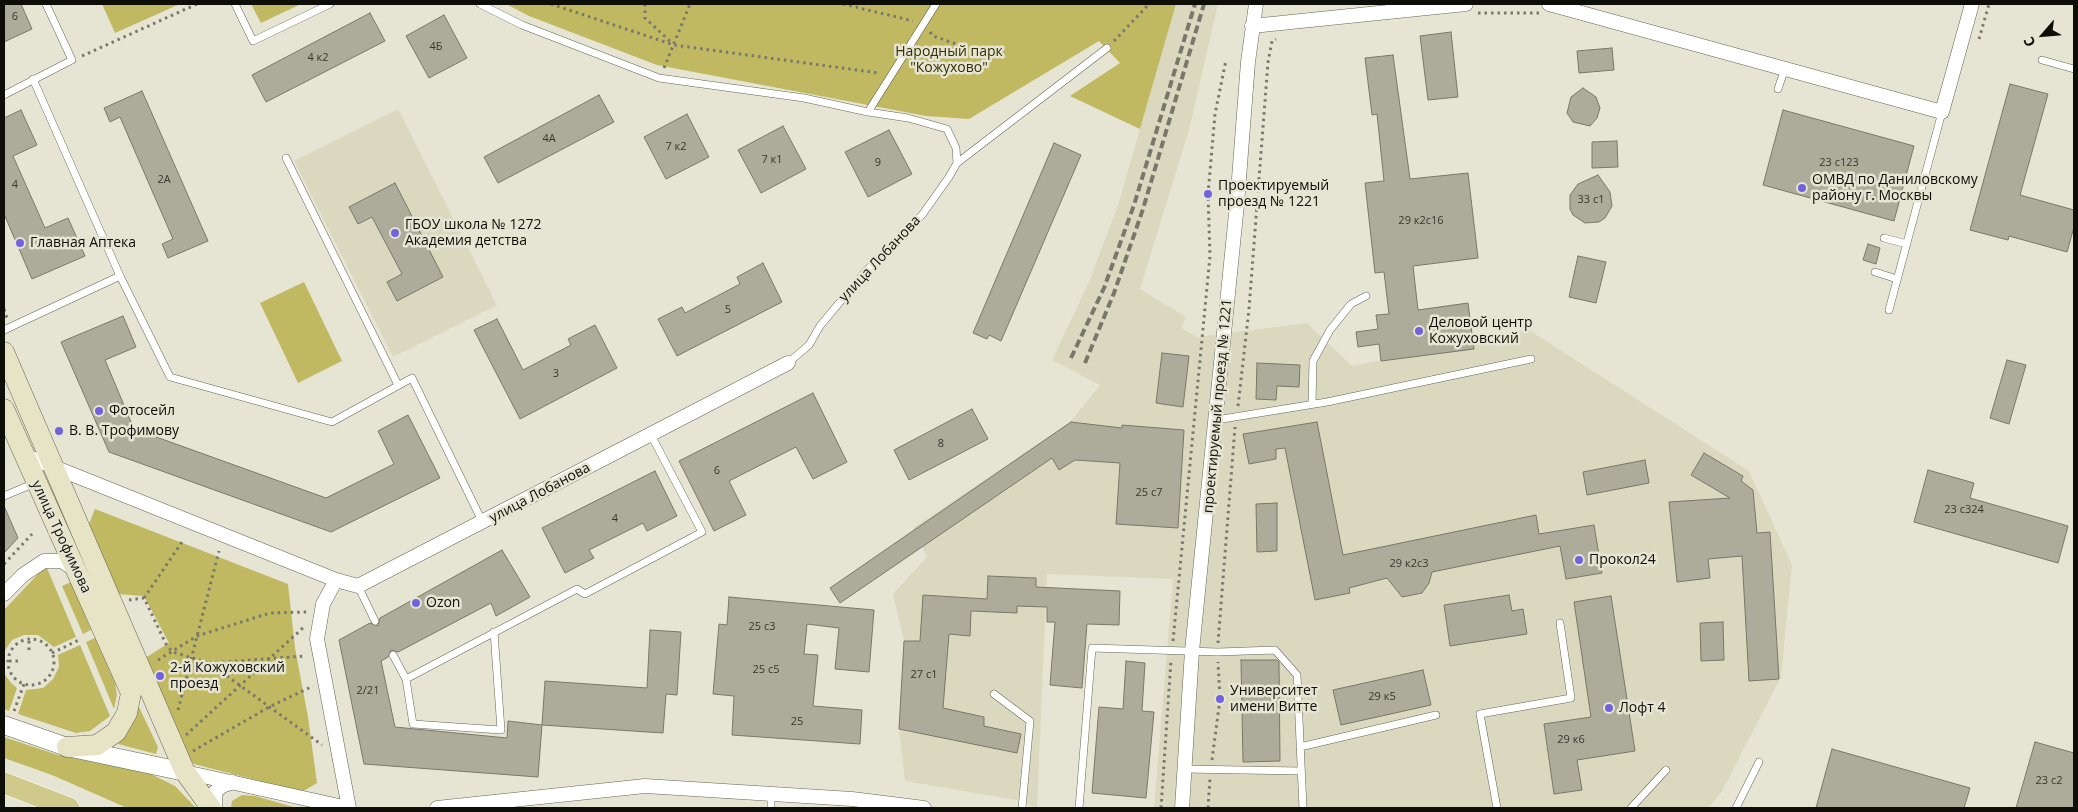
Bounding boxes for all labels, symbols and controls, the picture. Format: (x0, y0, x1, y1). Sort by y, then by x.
house number: 6 (12, 10, 18, 24)
north arrow (2018, 10, 2068, 60)
text: С (2019, 34, 2040, 50)
house number: 4Б (429, 40, 443, 54)
park label: Народный парк "Кожухово" (895, 44, 1003, 76)
house number: 4 к2 (307, 51, 329, 65)
house number: 4А (542, 132, 556, 146)
house number: 7 к2 (665, 140, 687, 154)
house number: 7 к1 (761, 153, 783, 167)
house number: 9 (875, 156, 881, 170)
house number: 23 с123 (1819, 156, 1859, 170)
place label: ОМВД по Даниловскому району г. Москвы (1812, 172, 1978, 204)
house number: 2А (157, 173, 171, 187)
house number: 4 (12, 178, 18, 192)
place label: Проектируемый проезд № 1221 (1218, 178, 1329, 210)
marker: ОМВД по Даниловскому району г. Москвы (1796, 182, 1808, 194)
marker: Проектируемый проезд № 1221 (1202, 188, 1214, 200)
house number: 33 с1 (1578, 193, 1604, 207)
street label: улица Лобанова (836, 212, 924, 306)
house number: 29 к2с16 (1398, 214, 1444, 228)
place label: ГБОУ школа № 1272 Академия детства (405, 217, 541, 250)
marker: ГБОУ школа № 1272 Академия детства (389, 227, 401, 239)
place label: Главная Аптека (30, 235, 136, 251)
marker: Главная Аптека (14, 237, 26, 249)
street label: проектируемый проезд № 1221 (1200, 298, 1236, 514)
house number: 5 (725, 303, 731, 317)
place label: Деловой центр Кожуховский (1429, 315, 1533, 348)
marker: Деловой центр Кожуховский (1413, 325, 1425, 337)
house number: 3 (553, 367, 559, 381)
place label: Фотосейл (109, 403, 175, 419)
marker: Фотосейл (93, 405, 105, 417)
place label: В. В. Трофимову (69, 423, 179, 439)
marker: В. В. Трофимову (53, 425, 65, 437)
house number: 8 (938, 437, 944, 451)
street label: улица Лобанова (487, 459, 593, 527)
house number: 6 (714, 464, 720, 478)
street label: улица Трофимова (28, 478, 94, 596)
house number: 25 с7 (1136, 486, 1162, 500)
house number: 23 с324 (1944, 503, 1984, 517)
house number: 4 (612, 512, 618, 526)
place label: Прокол24 (1589, 552, 1656, 568)
marker: Прокол24 (1573, 554, 1585, 566)
house number: 29 к2с3 (1390, 557, 1428, 571)
place label: Ozon (426, 595, 460, 611)
marker: Ozon (410, 597, 422, 609)
house number: 25 с3 (749, 620, 775, 634)
place label: 2-й Кожуховский проезд (170, 660, 285, 692)
house number: 25 с5 (753, 663, 779, 677)
house number: 27 с1 (911, 668, 937, 682)
marker: 2-й Кожуховский проезд (154, 670, 166, 682)
place label: Университет имени Витте (1230, 683, 1318, 716)
house number: 2/21 (357, 684, 379, 698)
house number: 29 к5 (1368, 690, 1396, 704)
marker: Университет имени Витте (1214, 693, 1226, 705)
place label: Лофт 4 (1619, 700, 1666, 716)
marker: Лофт 4 (1603, 702, 1615, 714)
house number: 25 (791, 715, 803, 729)
house number: 29 к6 (1557, 733, 1585, 747)
house number: 23 с2 (2036, 774, 2062, 788)

